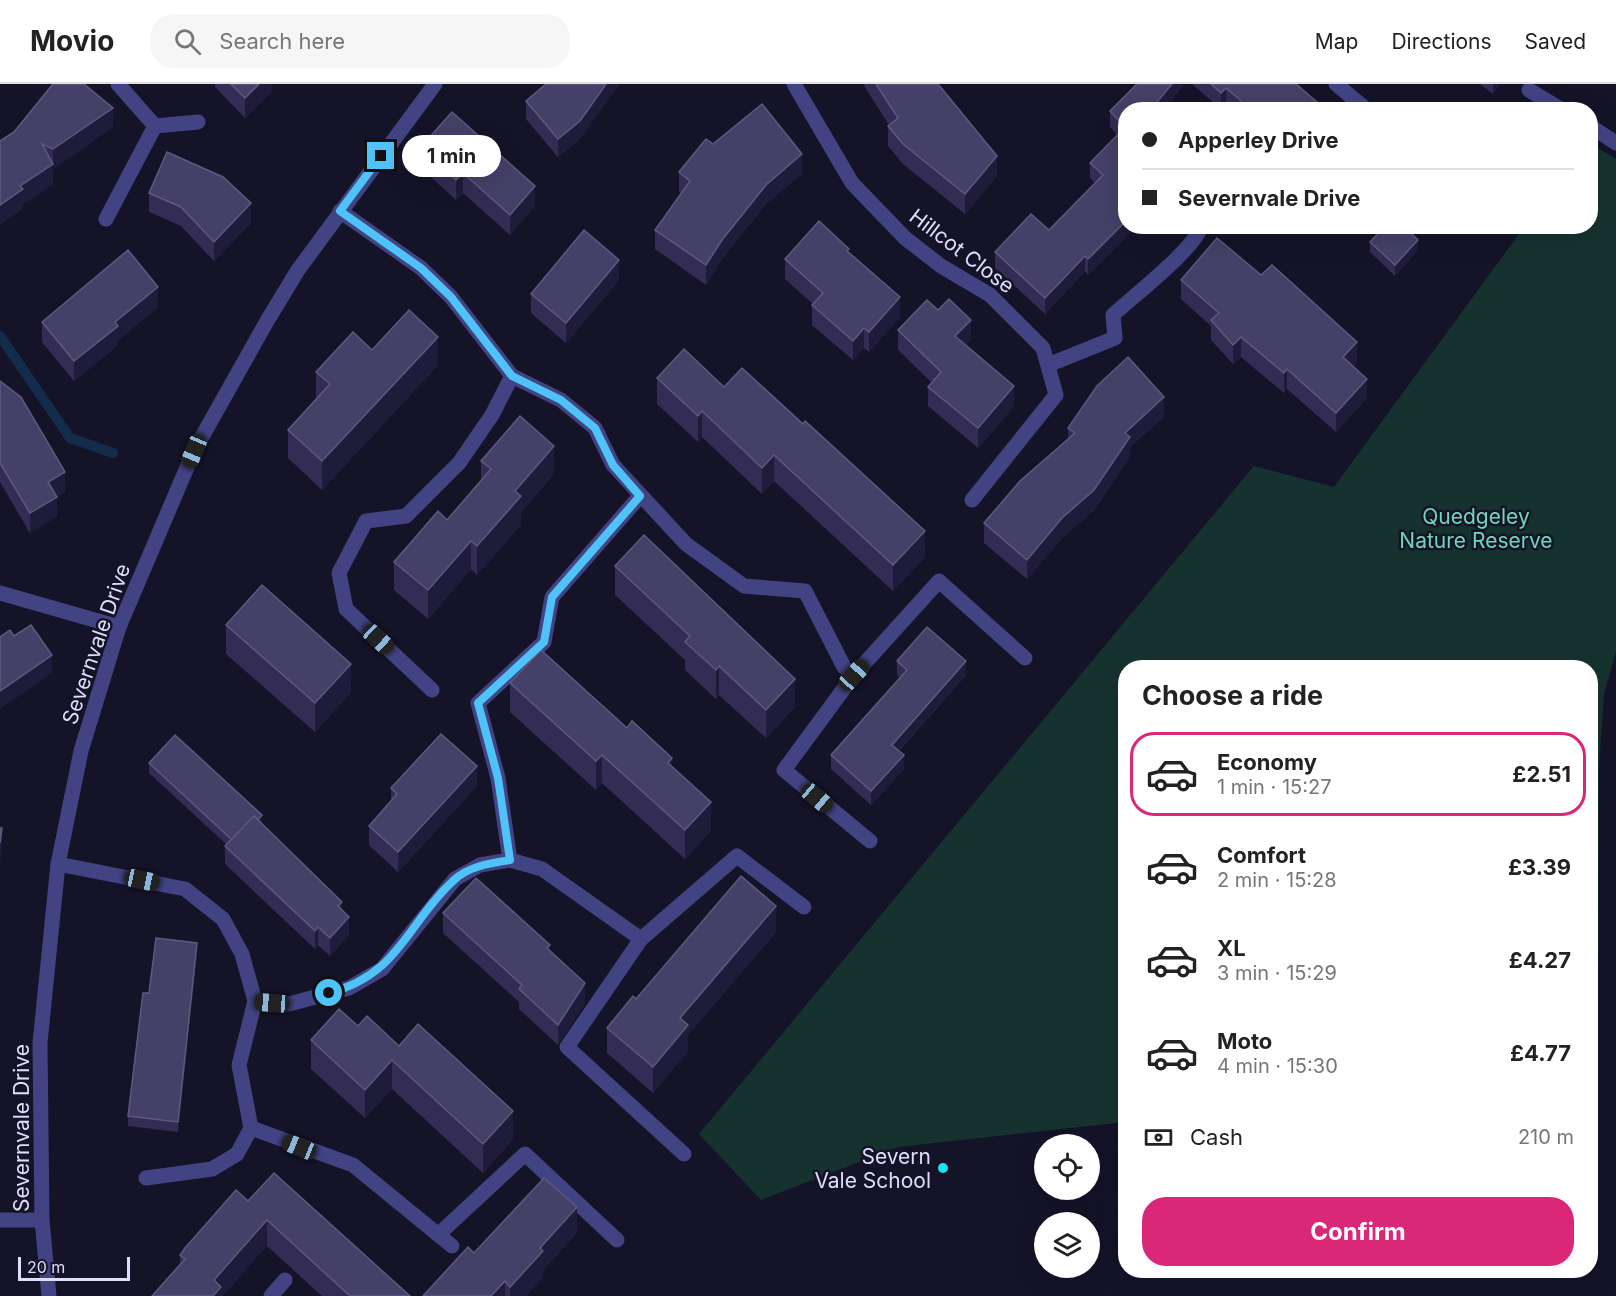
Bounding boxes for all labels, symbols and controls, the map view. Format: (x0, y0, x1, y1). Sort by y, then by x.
search box (150, 14, 570, 68)
text: Movio (30, 24, 114, 58)
icon: search (171, 25, 204, 58)
text: Search here (219, 28, 345, 54)
text: Map (1315, 29, 1358, 54)
text: Directions (1391, 29, 1492, 54)
text: Saved (1525, 29, 1586, 54)
text: Apperley Drive (1178, 127, 1339, 153)
callout: 1 min (402, 135, 501, 177)
route end (367, 142, 394, 169)
text: 1 min (427, 144, 476, 168)
text: Severnvale Drive (1178, 185, 1360, 211)
street label: Hillcot Close (905, 204, 1019, 298)
car (179, 431, 209, 471)
park label: Quedgeley Nature Reserve (1399, 504, 1553, 553)
street label: Severnvale Drive (57, 560, 135, 728)
car (359, 620, 397, 658)
car (835, 656, 873, 694)
text: Choose a ride (1142, 679, 1323, 712)
icon: car (1145, 747, 1199, 801)
text: Economy (1217, 749, 1317, 775)
text: £2.51 (1512, 761, 1571, 787)
text: 1 min · 15:27 (1217, 775, 1332, 799)
car (797, 780, 837, 816)
icon: car (1145, 840, 1199, 894)
text: Comfort (1217, 842, 1306, 868)
text: £3.39 (1508, 854, 1571, 880)
car (123, 867, 161, 893)
text: 2 min · 15:28 (1217, 868, 1337, 892)
icon: car (1145, 933, 1199, 987)
text: XL (1217, 935, 1246, 961)
text: £4.27 (1509, 947, 1571, 973)
text: 3 min · 15:29 (1217, 961, 1337, 985)
route start (315, 979, 342, 1006)
car (253, 993, 291, 1013)
icon: car (1145, 1026, 1199, 1080)
text: Moto (1217, 1028, 1272, 1054)
text: £4.77 (1510, 1040, 1571, 1066)
street label: Severnvale Drive (9, 1044, 34, 1212)
text: 4 min · 15:30 (1217, 1054, 1338, 1078)
icon: cash (1142, 1121, 1175, 1154)
text: Cash (1190, 1124, 1243, 1150)
text: 210 m (1518, 1125, 1574, 1149)
car (279, 1132, 319, 1162)
map controls (1034, 1134, 1100, 1278)
button: locate (1034, 1134, 1100, 1200)
place label: Severn Vale School (814, 1144, 931, 1193)
marker: Severn Vale School (936, 1161, 950, 1175)
button: Confirm (1142, 1197, 1574, 1266)
button: layers (1034, 1212, 1100, 1278)
scale bar (18, 1254, 130, 1282)
text: 20 m (27, 1257, 65, 1277)

